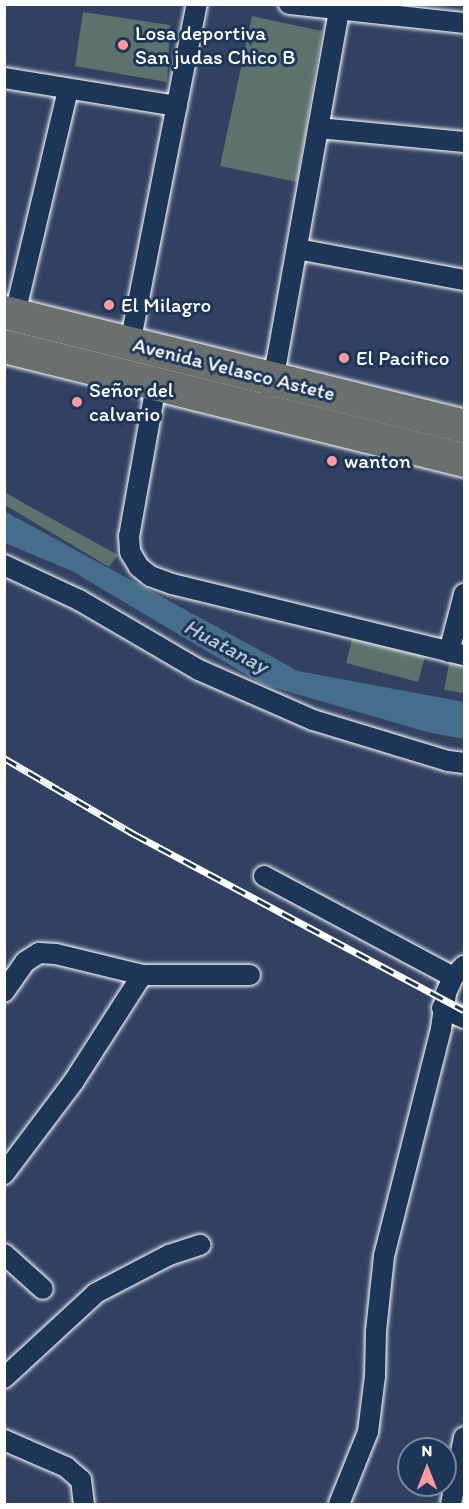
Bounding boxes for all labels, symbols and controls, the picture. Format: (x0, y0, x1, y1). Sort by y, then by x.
place label: Losa deportiva San judas Chico B (135, 20, 296, 70)
marker: Losa deportiva San judas Chico B (116, 38, 130, 52)
place label: El Milagro (121, 292, 211, 318)
marker: El Milagro (102, 298, 116, 312)
street label: Avenida Velasco Astete (130, 332, 338, 406)
place label: El Pacifico (356, 345, 449, 371)
marker: El Pacifico (337, 351, 351, 365)
place label: Señor del calvario (89, 377, 174, 427)
marker: Señor del calvario (70, 395, 84, 409)
place label: wanton (344, 448, 411, 474)
marker: wanton (325, 454, 339, 468)
water label: Huatanay (179, 613, 273, 679)
north arrow (397, 1437, 457, 1497)
text: N (422, 1441, 432, 1460)

